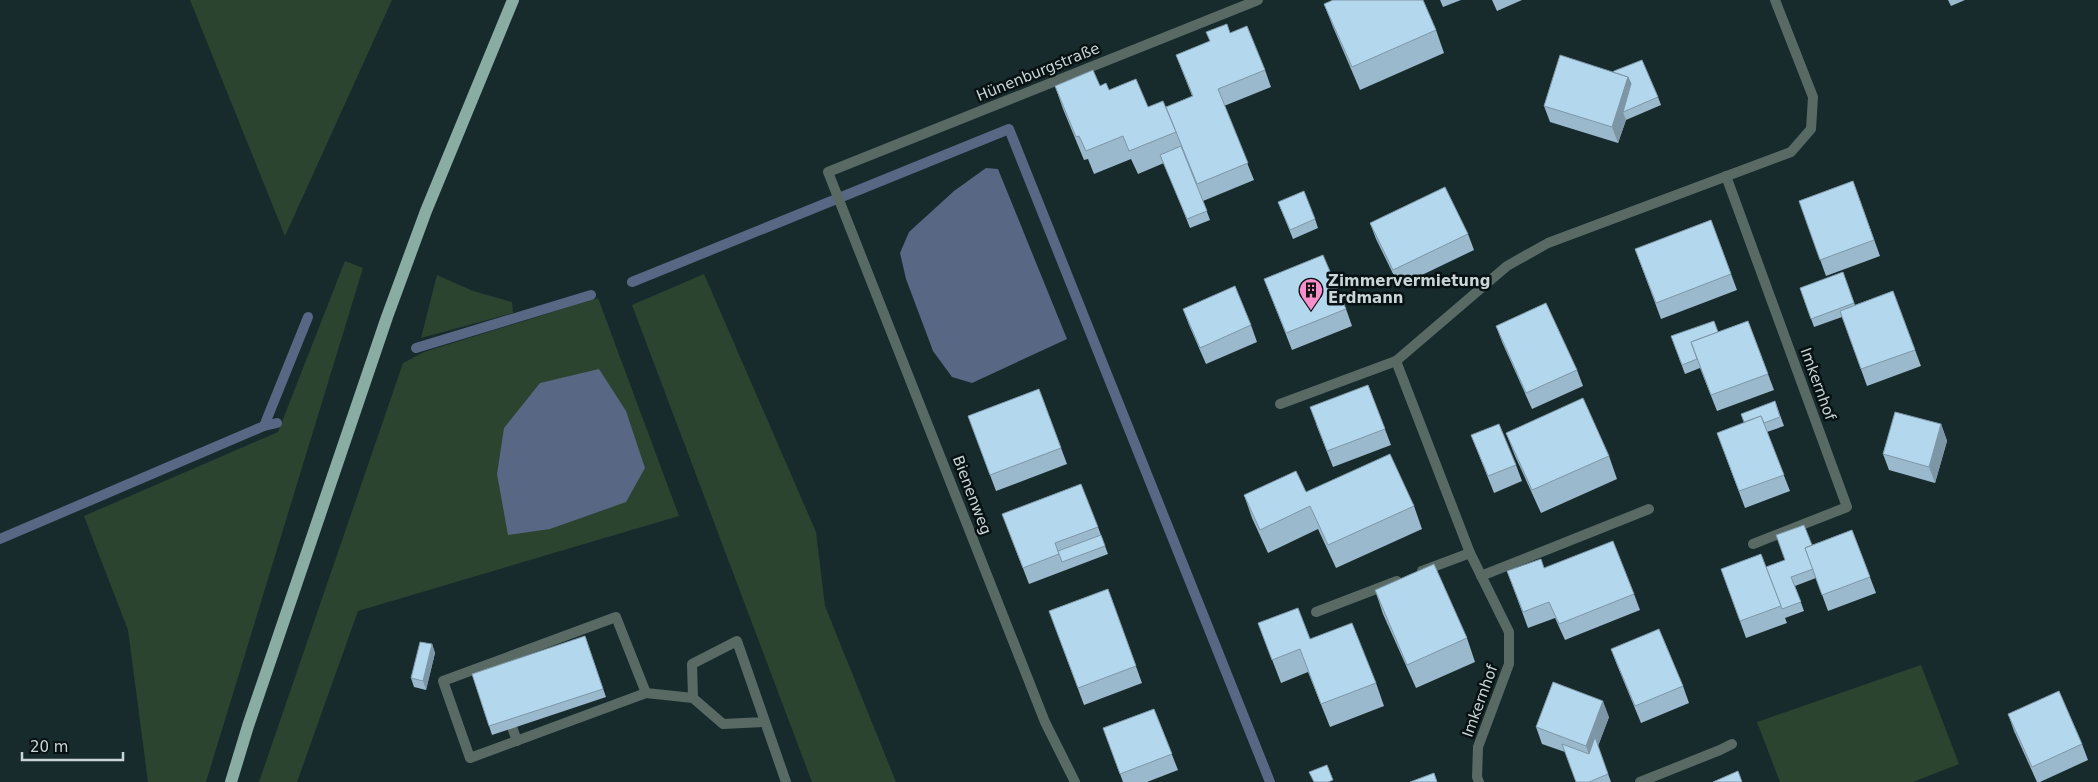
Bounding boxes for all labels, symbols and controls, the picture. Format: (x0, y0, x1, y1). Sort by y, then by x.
street label: Hünenburgstraße (974, 39, 1102, 105)
place label: Zimmervermietung Erdmann (1328, 272, 1490, 307)
building icon: Zimmervermietung Erdmann (1298, 277, 1324, 311)
street label: Imkernhof (1797, 345, 1840, 423)
street label: Bienenweg (949, 453, 995, 537)
street label: Imkernhof (1459, 662, 1502, 740)
scale bar (22, 730, 124, 762)
text: 20 m (30, 738, 68, 756)

